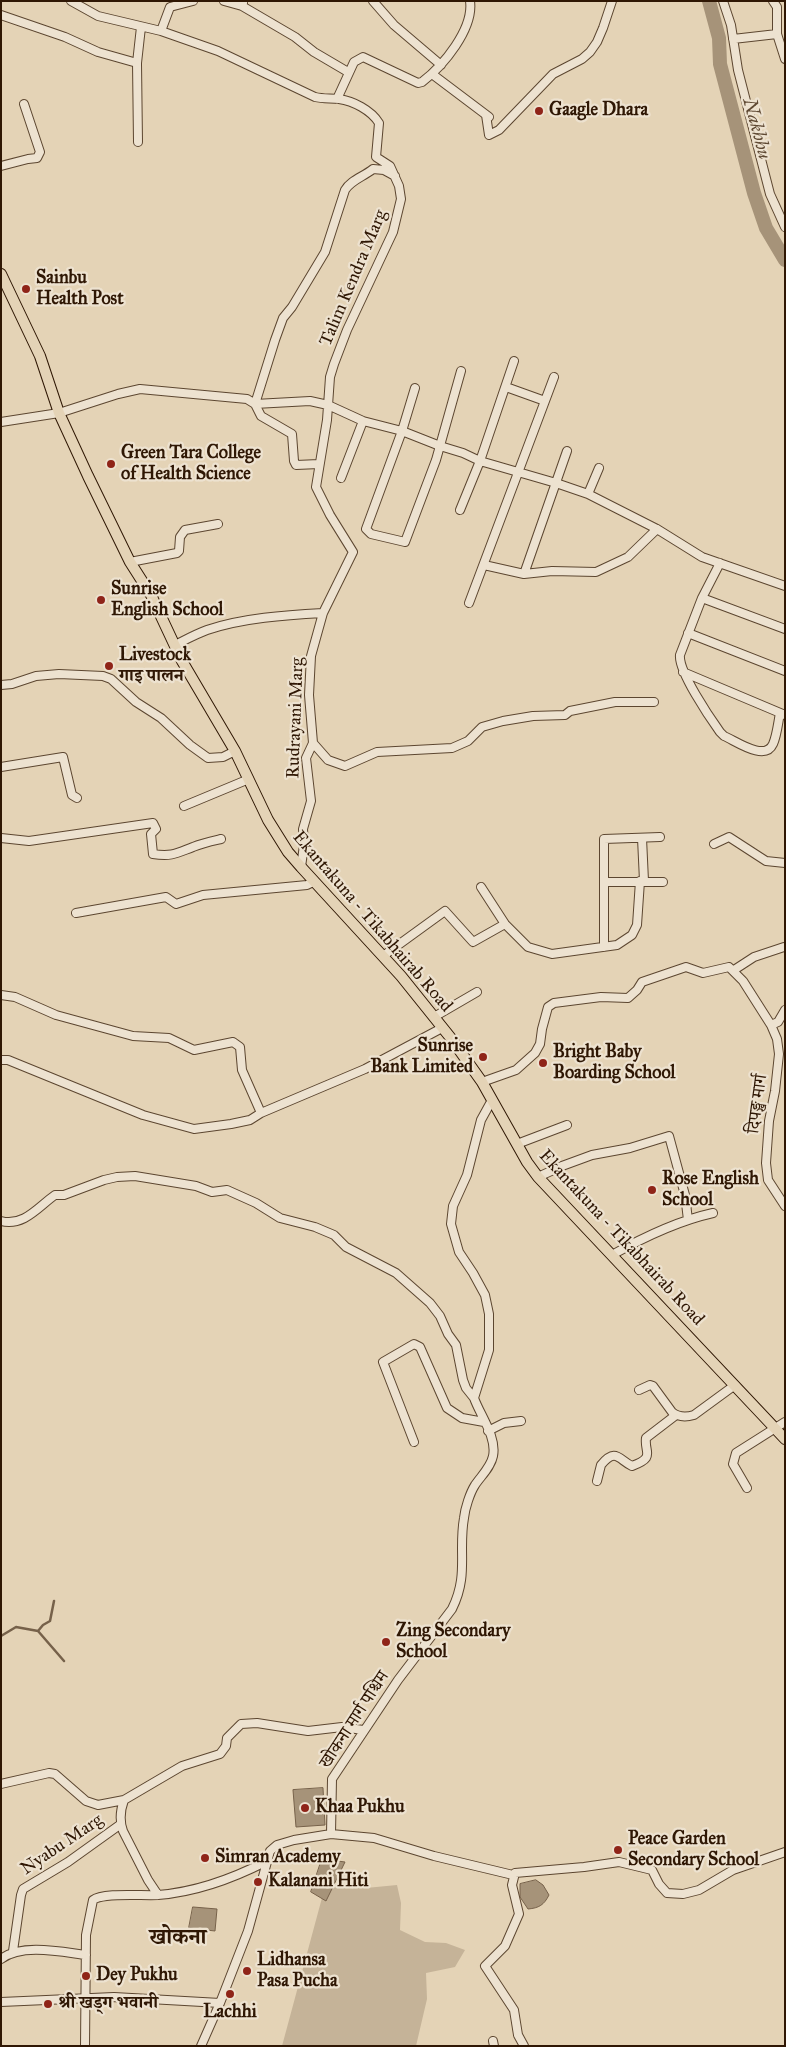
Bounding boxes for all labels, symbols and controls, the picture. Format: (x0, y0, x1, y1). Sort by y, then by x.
water label: Nakhhu (737, 96, 775, 162)
place label: Gaagle Dhara (549, 100, 648, 122)
marker: Gaagle Dhara (533, 105, 545, 117)
street label: Talim Kendra Marg (316, 207, 392, 349)
place label: Sainbu Health Post (36, 268, 124, 310)
marker: Sainbu Health Post (20, 283, 32, 295)
place label: Green Tara College of Health Science (121, 443, 261, 486)
marker: Green Tara College of Health Science (105, 458, 117, 470)
place label: Sunrise English School (111, 579, 223, 622)
marker: Sunrise English School (95, 594, 107, 606)
place label: Livestock गाइ पालन (119, 645, 191, 688)
street label: Rudrayani Marg (283, 657, 309, 779)
marker: Livestock गाइ पालन (103, 660, 115, 672)
street label: Ekantakuna - Tikabhairab Road (288, 827, 456, 1017)
place label: Sunrise Bank Limited (370, 1036, 473, 1078)
place label: Bright Baby Boarding School (553, 1042, 675, 1084)
marker: Sunrise Bank Limited (477, 1051, 489, 1063)
marker: Bright Baby Boarding School (537, 1057, 549, 1069)
street label: दिपङ्ख मार्ग (743, 1073, 773, 1135)
street label: Ekantakuna - Tikabhairab Road (534, 1146, 708, 1330)
place label: Rose English School (662, 1169, 759, 1212)
marker: Rose English School (646, 1184, 658, 1196)
place label: Zing Secondary School (396, 1621, 510, 1664)
marker: Zing Secondary School (380, 1636, 392, 1648)
street label: खोकना मार्ग पश्चिम (315, 1667, 395, 1773)
place label: Khaa Pukhu (315, 1797, 405, 1819)
marker: Khaa Pukhu (299, 1802, 311, 1814)
street label: Nyabu Marg (17, 1810, 107, 1880)
place label: Peace Garden Secondary School (628, 1829, 759, 1872)
marker: Peace Garden Secondary School (612, 1844, 624, 1856)
place label: Simran Academy (215, 1847, 340, 1869)
marker: Simran Academy (199, 1852, 211, 1864)
place label: Kalanani Hiti (268, 1871, 369, 1893)
marker: Kalanani Hiti (252, 1876, 264, 1888)
district label: खोकना (150, 1926, 206, 1952)
place label: Lidhansa Pasa Pucha (257, 1950, 338, 1992)
place label: Dey Pukhu (96, 1965, 178, 1987)
marker: Lidhansa Pasa Pucha (241, 1965, 253, 1977)
marker: Dey Pukhu (80, 1970, 92, 1982)
marker: Lachhi (224, 1988, 236, 2000)
place label: श्री खड्ग भवानी (58, 1993, 158, 2015)
marker: श्री खड्ग भवानी (42, 1998, 54, 2010)
place label: Lachhi (203, 2002, 257, 2024)

